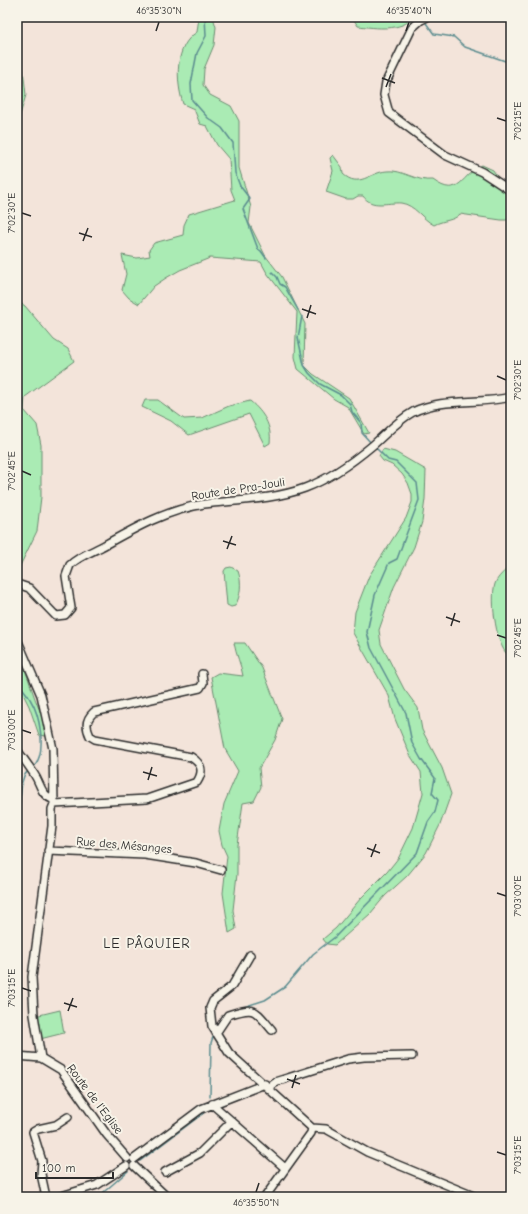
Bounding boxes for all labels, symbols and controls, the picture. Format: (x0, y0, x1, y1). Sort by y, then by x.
text: 46°35'30"N (136, 5, 182, 17)
text: 46°35'40"N (386, 5, 432, 17)
text: 7°02'15"E (512, 102, 524, 140)
text: 7°02'30"E (6, 193, 18, 233)
text: 7°02'30"E (512, 360, 524, 400)
text: 7°02'45"E (6, 451, 18, 491)
street label: Route de Pra-Jouli (190, 475, 286, 503)
text: 7°02'45"E (512, 618, 524, 658)
text: 7°03'00"E (6, 709, 18, 751)
street label: Rue des Mésanges (76, 834, 172, 856)
text: 7°03'00"E (512, 875, 524, 917)
district label: LE PÂQUIER (103, 935, 191, 952)
text: 7°03'15"E (6, 969, 18, 1007)
street label: Route de l'Eglise (64, 1061, 126, 1137)
text: 7°03'15"E (512, 1136, 524, 1174)
scale bar (36, 1154, 113, 1180)
text: 100 m (42, 1161, 75, 1175)
text: 46°35'50"N (233, 1197, 279, 1209)

